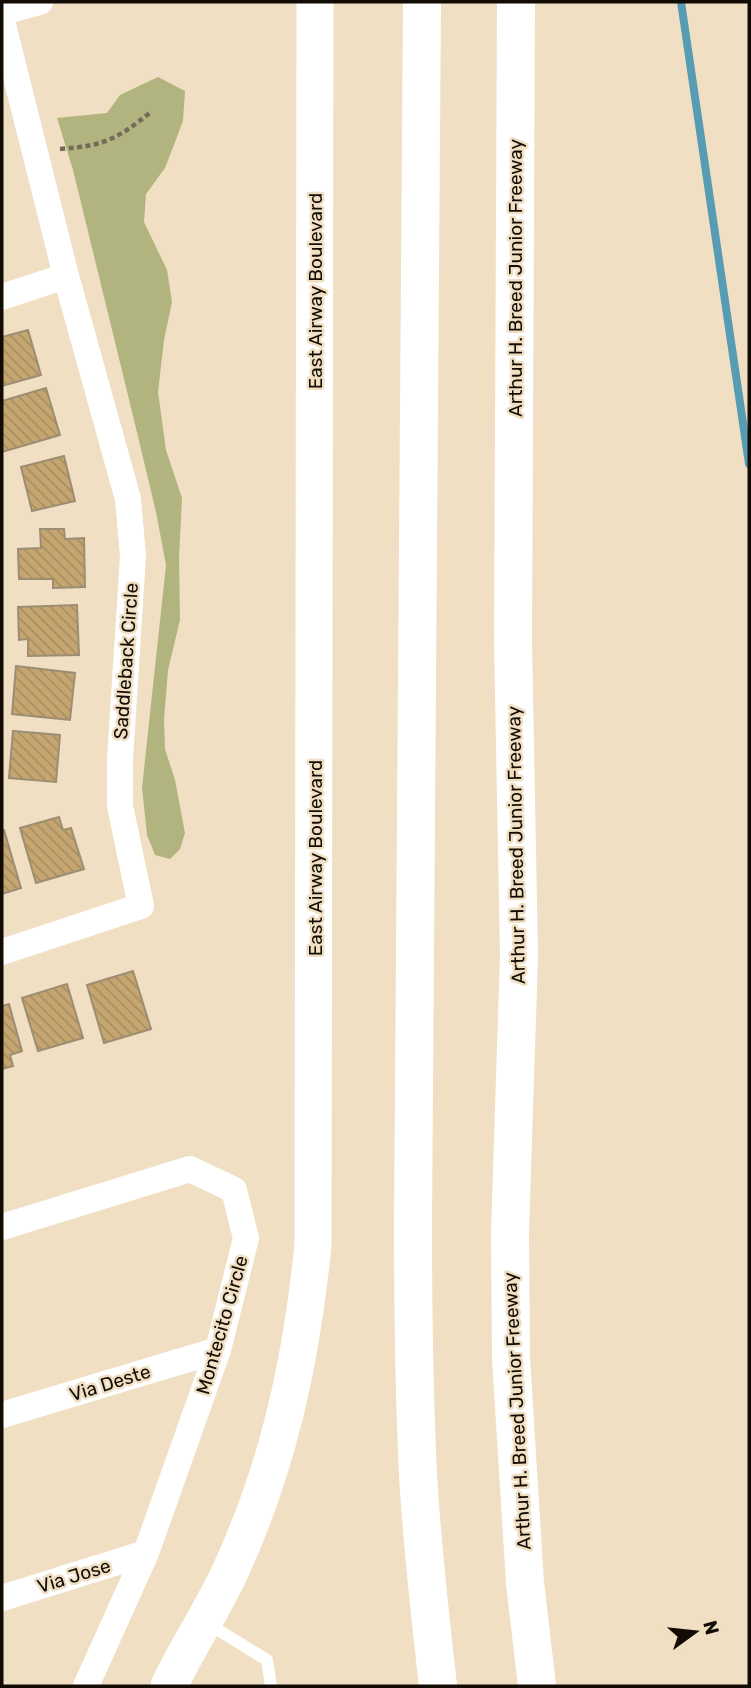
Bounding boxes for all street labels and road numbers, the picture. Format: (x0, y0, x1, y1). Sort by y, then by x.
street label: Arthur H. Breed Junior Freeway (504, 139, 527, 417)
street label: East Airway Boulevard (304, 193, 327, 389)
street label: Saddleback Circle (109, 582, 143, 740)
street label: Arthur H. Breed Junior Freeway (502, 706, 530, 984)
street label: East Airway Boulevard (304, 760, 327, 956)
street label: Montecito Circle (191, 1253, 253, 1397)
street label: Arthur H. Breed Junior Freeway (498, 1272, 536, 1550)
street label: Via Deste (67, 1360, 153, 1406)
street label: Via Jose (35, 1554, 113, 1598)

